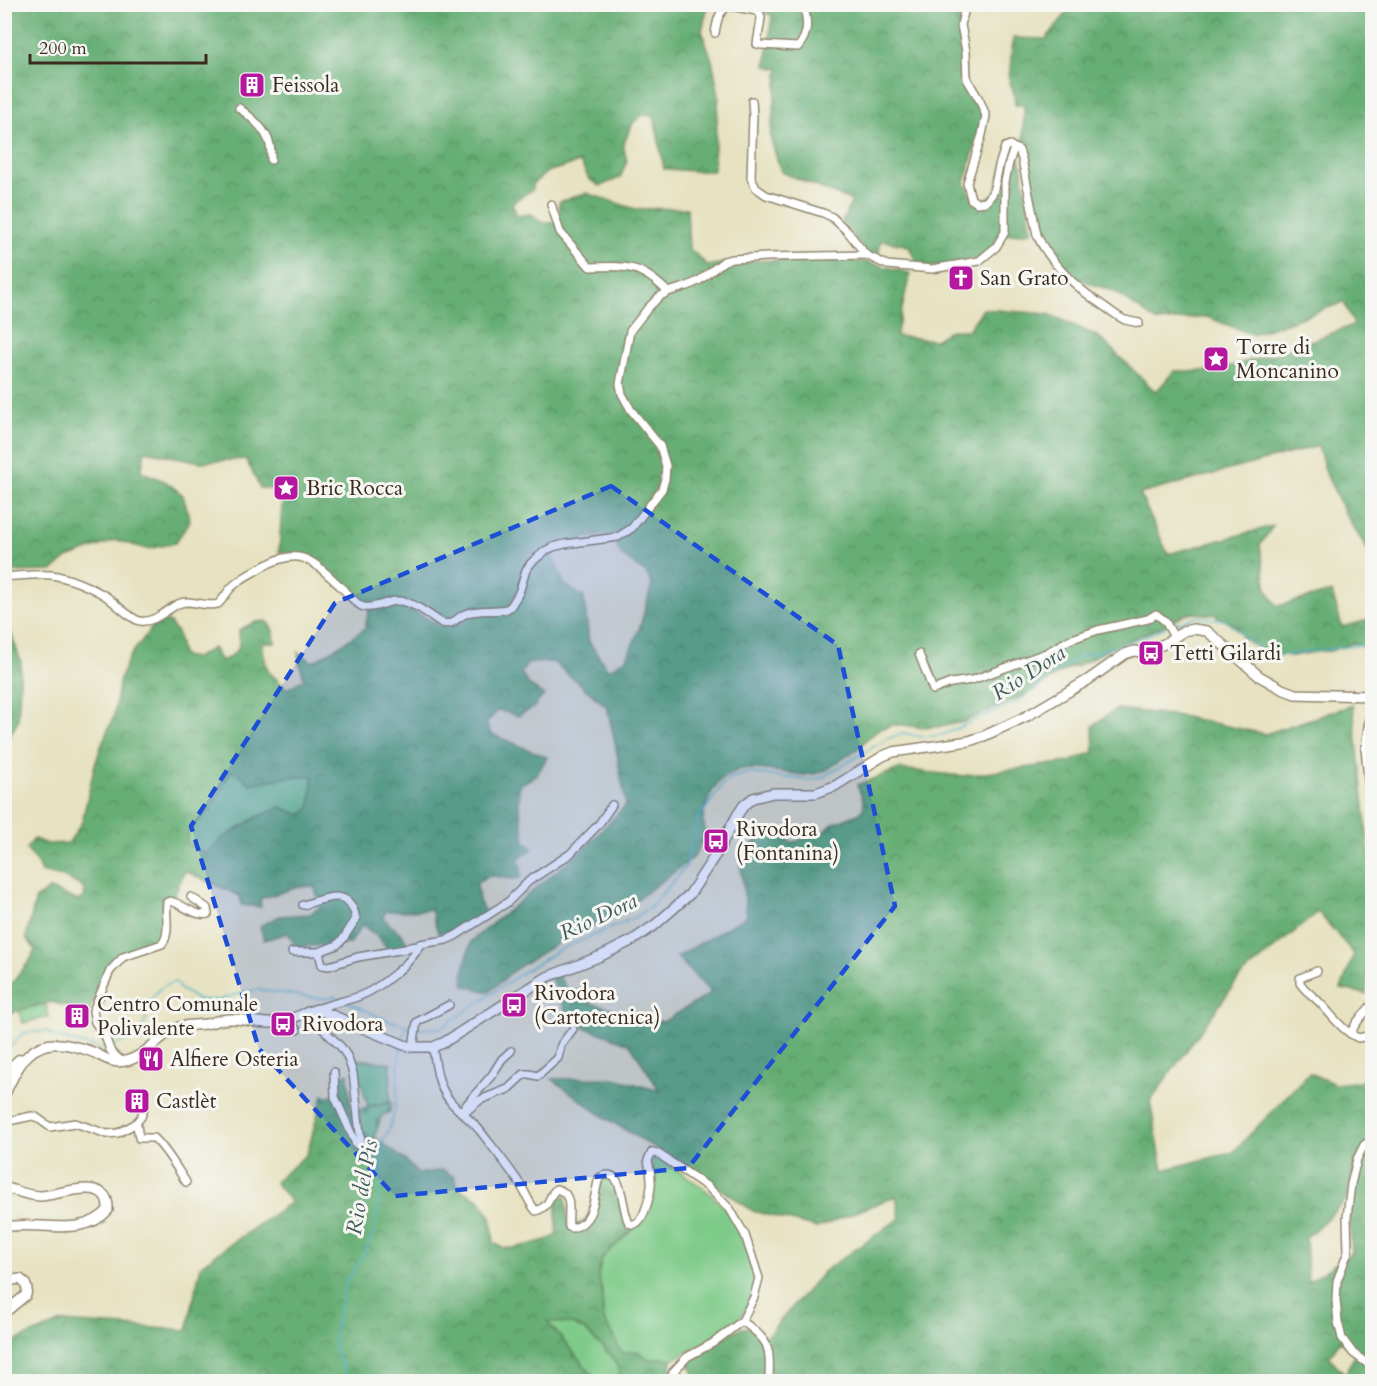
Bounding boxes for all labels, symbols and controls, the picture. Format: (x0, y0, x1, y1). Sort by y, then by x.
scale bar (30, 27, 206, 65)
text: 200 m (39, 36, 87, 61)
building icon: Feissola (237, 70, 267, 100)
place label: Feissola (272, 71, 339, 100)
church icon: San Grato (946, 263, 976, 293)
place label: San Grato (980, 264, 1069, 293)
place label: Torre di Moncanino (1236, 333, 1339, 386)
place icon: Torre di Moncanino (1201, 344, 1231, 374)
place icon: Bric Rocca (271, 473, 301, 503)
place label: Bric Rocca (306, 474, 403, 503)
water label: Rio Dora (986, 638, 1071, 708)
bus stop icon: Tetti Gilardi (1136, 638, 1166, 668)
place label: Tetti Gilardi (1170, 639, 1282, 668)
place label: Rivodora (Fontanina) (736, 815, 839, 868)
bus stop icon: Rivodora (Fontanina) (701, 826, 731, 856)
water label: Rio Dora (555, 886, 642, 948)
place label: Rivodora (Cartotecnica) (534, 979, 660, 1032)
place label: Centro Comunale Polivalente (97, 990, 258, 1043)
bus stop icon: Rivodora (Cartotecnica) (499, 990, 529, 1020)
building icon: Centro Comunale Polivalente (62, 1001, 92, 1031)
bus stop icon: Rivodora (268, 1009, 298, 1039)
place label: Rivodora (302, 1010, 384, 1039)
restaurant icon: Alfiere Osteria (136, 1044, 166, 1074)
place label: Alfiere Osteria (170, 1045, 298, 1074)
building icon: Castlèt (122, 1086, 152, 1116)
place label: Castlèt (156, 1087, 217, 1116)
water label: Rio del Pis (339, 1137, 385, 1237)

